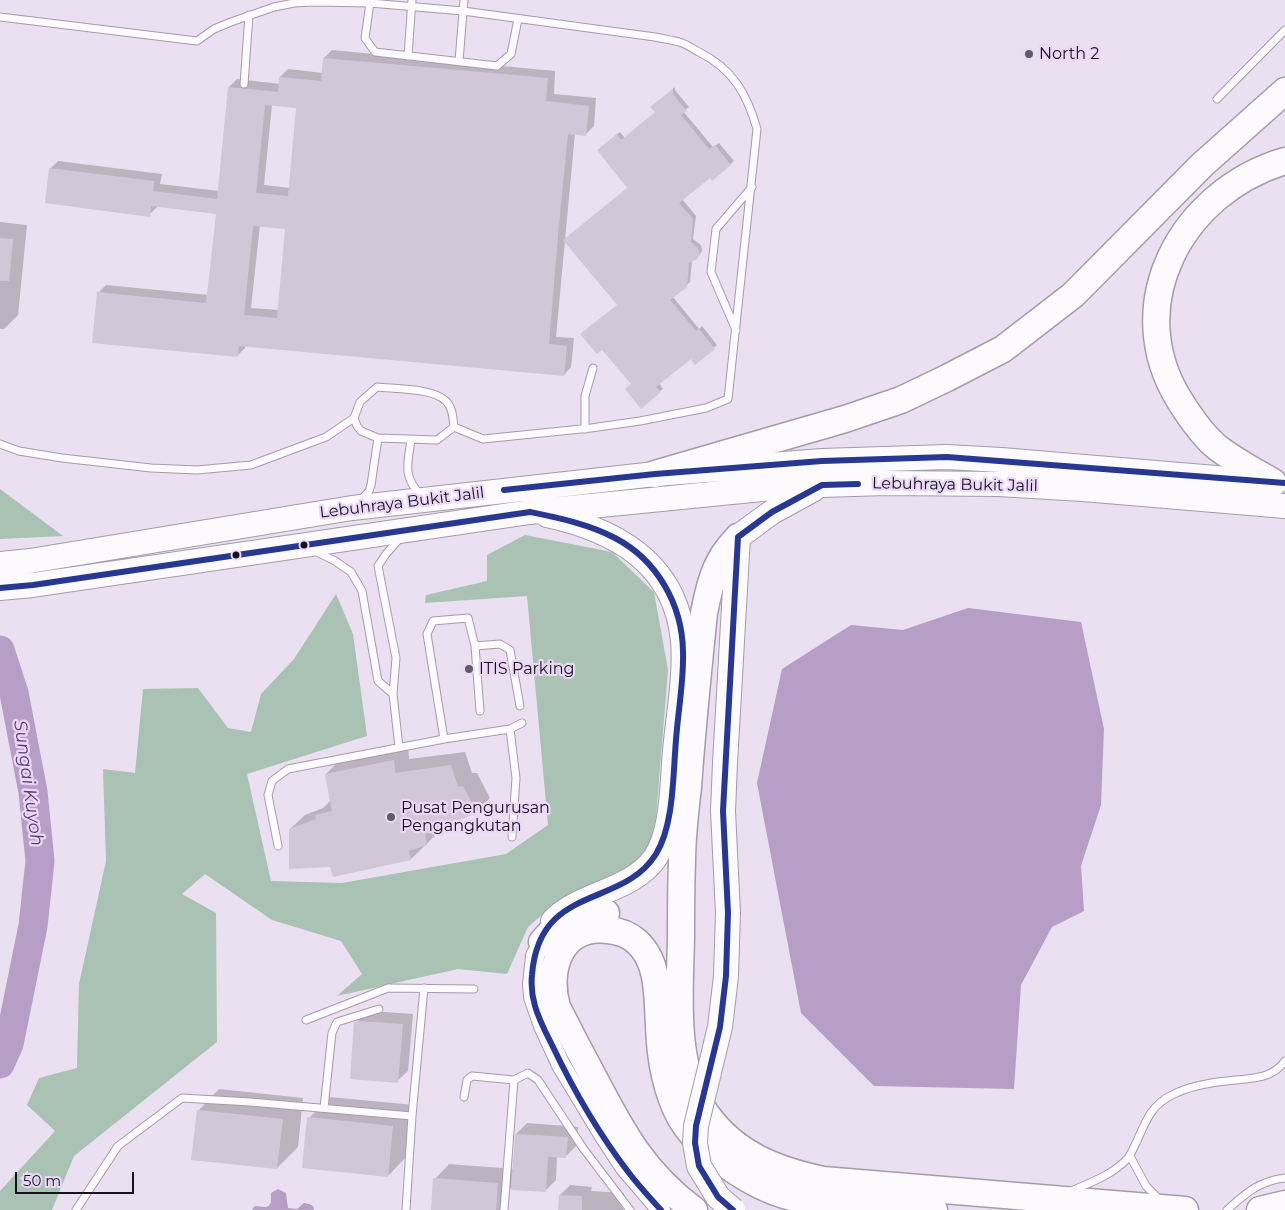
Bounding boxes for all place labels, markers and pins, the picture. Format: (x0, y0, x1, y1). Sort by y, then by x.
place label: North 2 (1039, 44, 1099, 64)
marker: North 2 (1023, 48, 1035, 60)
unlabelled marker (299, 540, 309, 550)
unlabelled marker (231, 550, 241, 560)
place label: ITIS Parking (479, 659, 575, 679)
marker: ITIS Parking (463, 663, 475, 675)
place label: Pusat Pengurusan Pengangkutan (401, 798, 550, 836)
marker: Pusat Pengurusan Pengangkutan (385, 811, 397, 823)

